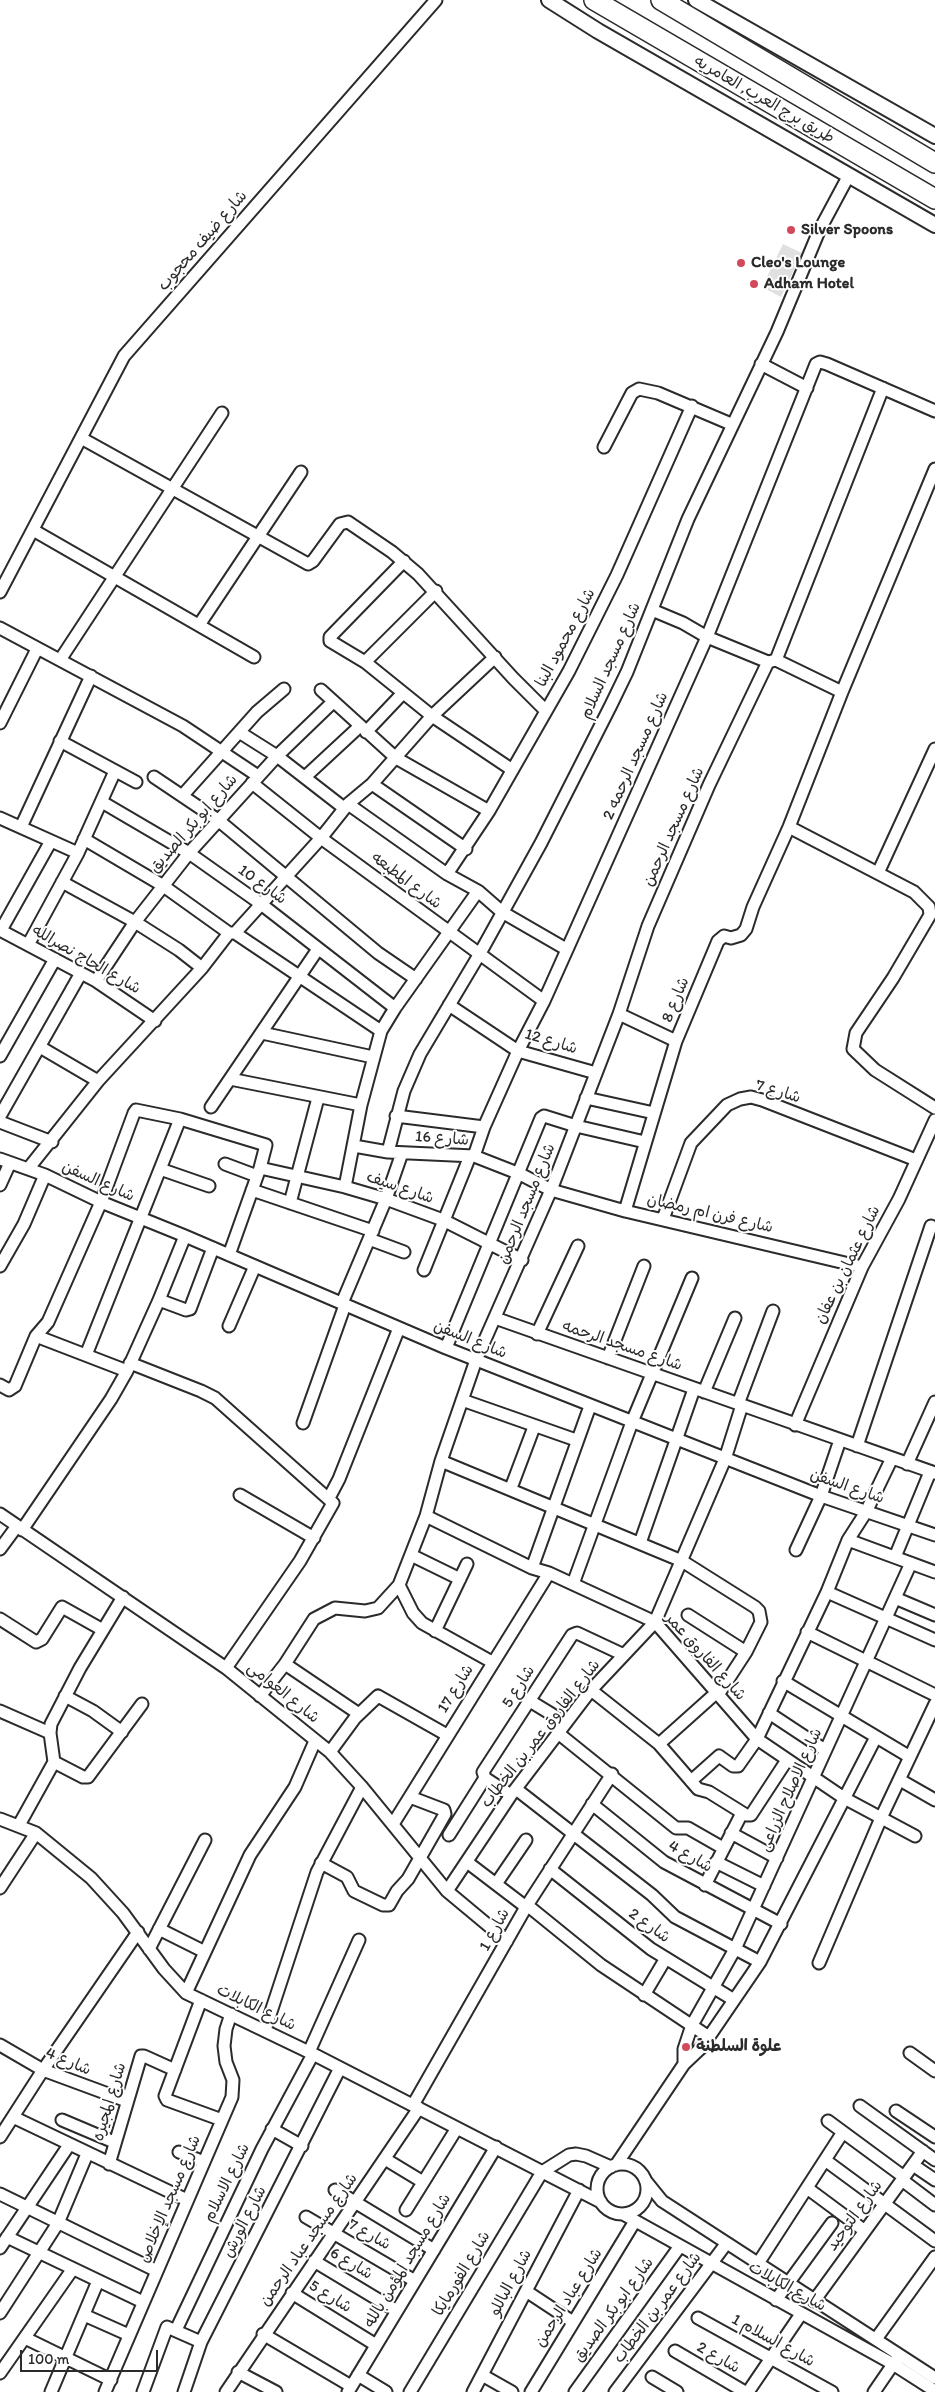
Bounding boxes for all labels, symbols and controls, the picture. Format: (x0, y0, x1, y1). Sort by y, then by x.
street label: طريق برج العرب, العامريه (690, 52, 838, 148)
street label: شارع ضيف محجوب (154, 187, 252, 295)
place label: Silver Spoons (801, 220, 893, 240)
marker: Silver Spoons (785, 224, 797, 236)
place label: Cleo's Lounge (751, 253, 845, 273)
marker: Cleo's Lounge (735, 257, 747, 269)
place label: Adham Hotel (764, 274, 854, 294)
marker: Adham Hotel (748, 278, 760, 290)
street label: شارع محمود البنا (532, 585, 600, 691)
street label: شارع مسجد السلام (577, 600, 645, 722)
street label: شارع مسجد الرحمه 2 (599, 689, 673, 823)
street label: شارع مسجد الرحمن (639, 764, 709, 890)
street label: شارع ابو بكر الصديق (146, 771, 242, 877)
street label: شارع المطبعه (367, 848, 445, 914)
street label: شارع 10 (234, 861, 290, 909)
street label: شارع الحاج نصرالله (28, 921, 144, 999)
street label: شارع 8 (658, 975, 694, 1025)
street label: شارع 12 (522, 1025, 580, 1059)
street label: شارع 7 (753, 1076, 803, 1108)
street label: شارع 16 (414, 1128, 470, 1150)
street label: شارع مسجد الرحمن (494, 1141, 560, 1267)
street label: شارع السفن (59, 1157, 137, 1207)
street label: شارع سيف (364, 1168, 436, 1208)
street label: شارع فرن ام رمضان (645, 1190, 775, 1238)
street label: شارع عثمان بن عفان (811, 1203, 885, 1327)
street label: شارع مسجد الرحمه (559, 1316, 685, 1376)
street label: شارع السفن (431, 1317, 509, 1363)
street label: شارع السفن (807, 1465, 887, 1509)
street label: شارع الفاروق عمر (660, 1609, 750, 1705)
street label: شارع الفاروق عمر بن الخطاب (477, 1656, 605, 1812)
street label: شارع العوامى (243, 1658, 323, 1728)
street label: شارع 17 (434, 1661, 478, 1717)
street label: شارع 5 (498, 1662, 540, 1712)
street label: شارع الاصلاح الزراعى (755, 1725, 827, 1855)
street label: شارع 4 (664, 1837, 716, 1877)
street label: شارع 1 (476, 1905, 514, 1955)
street label: شارع 2 (624, 1905, 674, 1947)
street label: شارع الكابلات (213, 1981, 299, 2035)
place label: علوة السلطنة (696, 2037, 781, 2057)
marker: علوة السلطنة (680, 2041, 692, 2053)
street label: شارع 4 (42, 2044, 94, 2080)
street label: شارع المجيره (89, 2060, 131, 2144)
street label: شارع مسجد الإخلاص (134, 2132, 206, 2266)
street label: شارع الاسلام (200, 2140, 254, 2226)
street label: شارع مسجد عباد الرحمن (256, 2170, 362, 2310)
street label: شارع التوحيد (823, 2177, 887, 2255)
street label: شارع الورش (219, 2183, 271, 2261)
street label: شارع مسجد المؤمن بالله (360, 2190, 456, 2332)
street label: شارع 7 (344, 2215, 394, 2255)
street label: شارع الفورمايكا (429, 2228, 495, 2320)
street label: شارع 6 (326, 2244, 376, 2284)
street label: شارع عباد الرحمن (531, 2245, 607, 2351)
street label: شارع الباللو (485, 2246, 537, 2320)
street label: شارع عمر بن الخطاب (610, 2249, 706, 2367)
street label: شارع ابو بكر الصديق (570, 2254, 658, 2366)
street label: شارع الكابلات (745, 2258, 829, 2316)
street label: شارع 5 (305, 2277, 355, 2317)
street label: شارع السلام 1 (728, 2310, 818, 2372)
street label: شارع 2 (693, 2338, 743, 2378)
scale bar (22, 2340, 160, 2372)
text: 100 m (28, 2350, 69, 2368)

